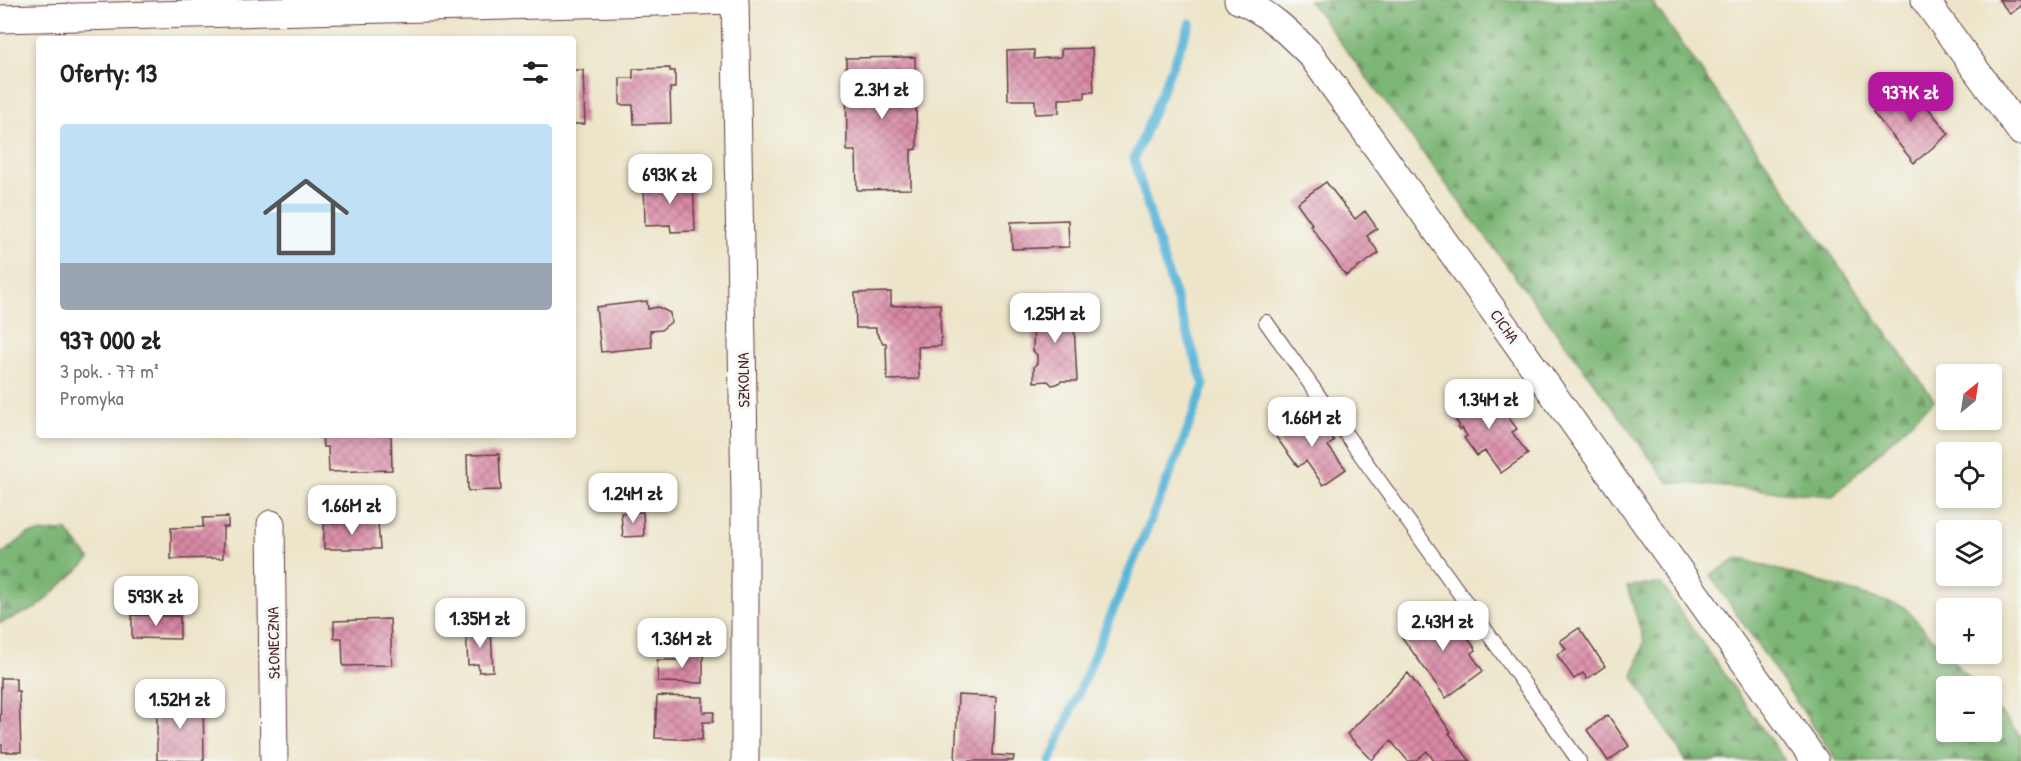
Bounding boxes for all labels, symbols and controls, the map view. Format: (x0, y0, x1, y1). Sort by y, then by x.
text: Oferty: 13 (60, 55, 157, 90)
icon: filters (519, 56, 552, 89)
pin: 2.3M zł (827, 69, 937, 120)
pin: 937K zł (1856, 72, 1966, 123)
text: 2.3M zł (854, 75, 910, 102)
text: 937K zł (1882, 78, 1940, 105)
pin: 693K zł (615, 154, 725, 205)
text: 693K zł (642, 160, 698, 187)
icon: home (252, 163, 360, 271)
pin: 1.25M zł (993, 293, 1117, 344)
text: 1.25M zł (1024, 299, 1086, 326)
street label: CICHA (1485, 305, 1525, 347)
text: 937 000 zł (60, 322, 162, 357)
street label: SZKOLNA (732, 352, 754, 408)
text: 3 pok. · 77 m² (60, 357, 159, 384)
north arrow (1936, 364, 2002, 430)
map controls (1936, 364, 2002, 742)
pin: 1.34M zł (1427, 379, 1551, 430)
text: Promyka (60, 384, 124, 411)
text: 1.34M zł (1459, 385, 1519, 412)
pin: 1.66M zł (1250, 397, 1374, 448)
text: 1.66M zł (1282, 403, 1342, 430)
button: locate (1936, 442, 2002, 508)
pin: 1.24M zł (571, 473, 695, 524)
text: 1.24M zł (602, 479, 664, 506)
pin: 1.66M zł (290, 485, 414, 536)
text: 1.66M zł (322, 491, 382, 518)
button: layers (1936, 520, 2002, 586)
pin: 593K zł (101, 576, 211, 627)
text: 593K zł (128, 582, 184, 609)
pin: 1.35M zł (418, 598, 542, 649)
button: + (1936, 598, 2002, 664)
pin: 2.43M zł (1381, 601, 1505, 652)
text: 1.35M zł (449, 604, 511, 631)
street label: SŁONECZNA (261, 607, 285, 679)
text: 2.43M zł (1412, 607, 1474, 634)
pin: 1.36M zł (620, 618, 744, 669)
text: 1.36M zł (651, 624, 713, 651)
button: − (1936, 676, 2002, 742)
pin: 1.52M zł (118, 679, 242, 730)
text: 1.52M zł (149, 685, 211, 712)

